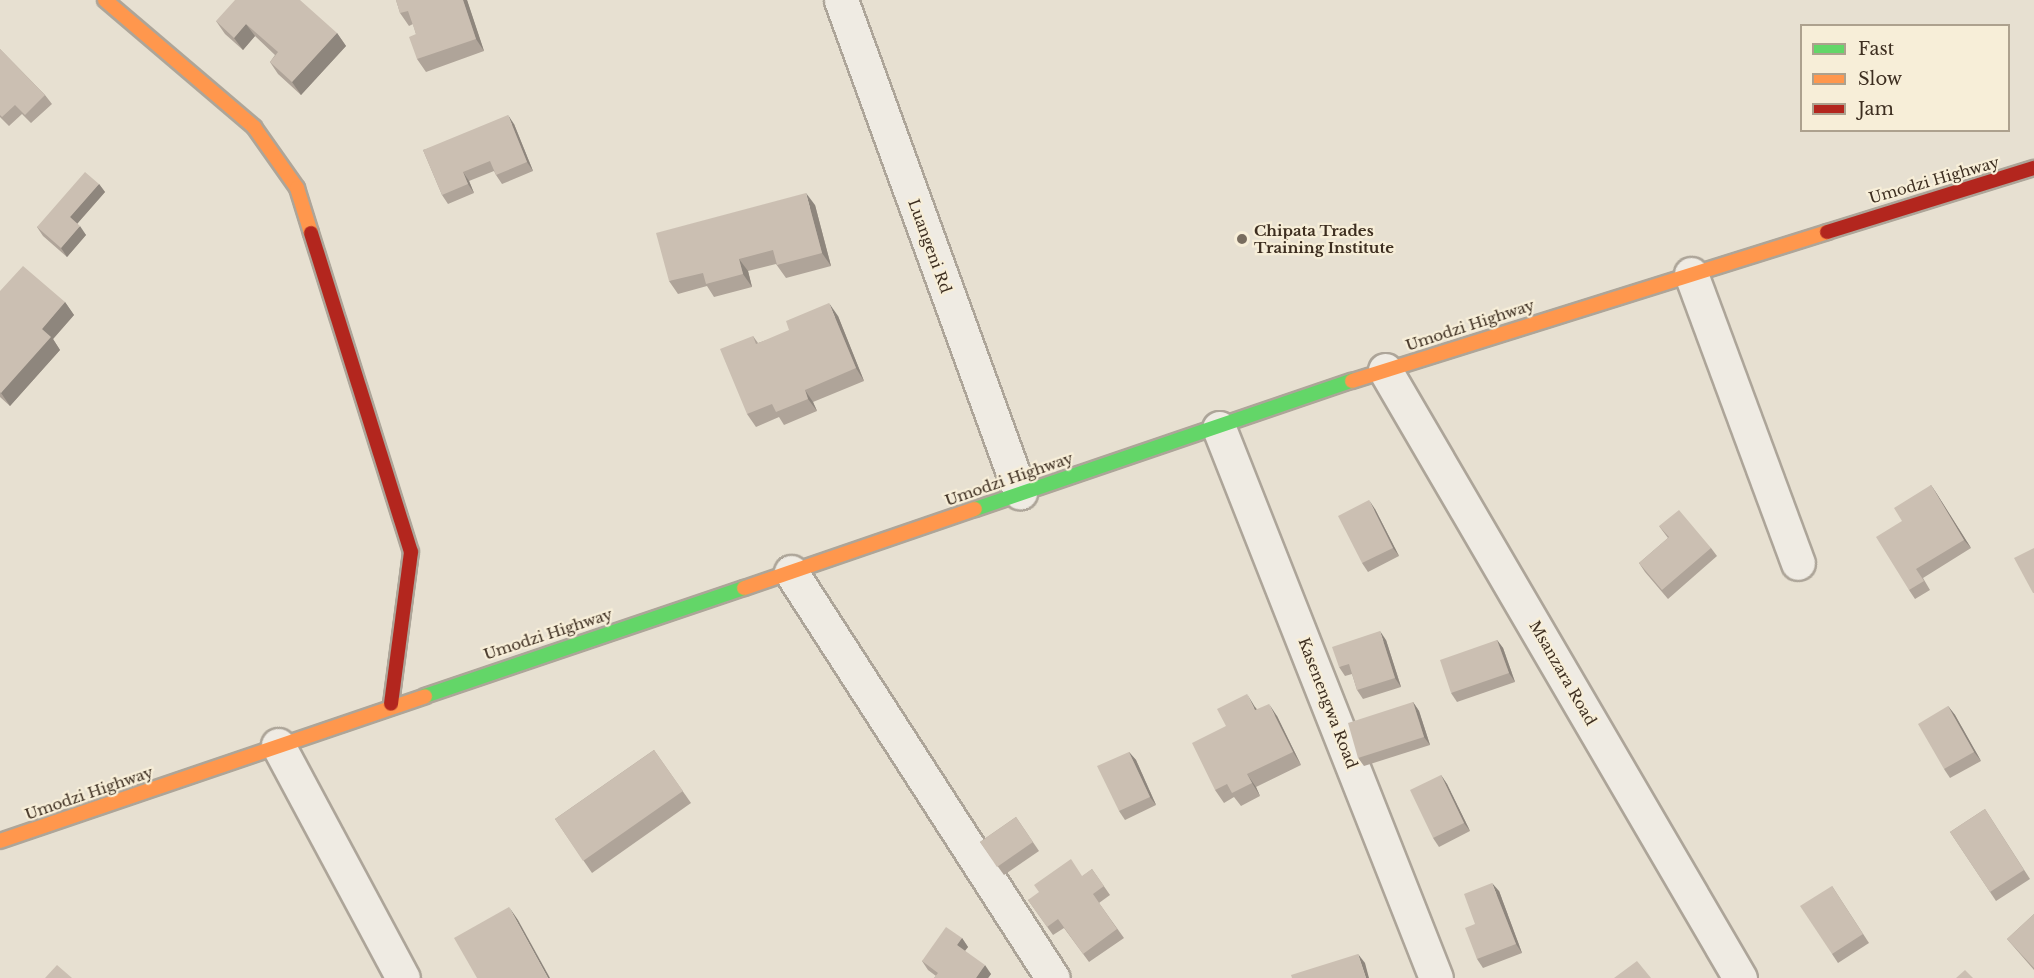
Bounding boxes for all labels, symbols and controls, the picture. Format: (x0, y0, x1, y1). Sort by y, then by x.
legend (1800, 24, 2010, 132)
text: Fast (1858, 38, 1894, 60)
text: Slow (1858, 68, 1902, 90)
text: Jam (1858, 98, 1894, 120)
street label: Umodzi Highway (1867, 153, 2001, 207)
street label: Luangeni Rd (905, 197, 955, 295)
place label: Chipata Trades Training Institute (1254, 221, 1394, 256)
marker: Chipata Trades Training Institute (1235, 232, 1249, 246)
street label: Umodzi Highway (1403, 296, 1537, 354)
street label: Umodzi Highway (943, 449, 1075, 509)
street label: Umodzi Highway (481, 605, 615, 663)
street label: Msanzara Road (1526, 617, 1600, 729)
street label: Kasenengwa Road (1295, 635, 1361, 771)
street label: Umodzi Highway (23, 763, 155, 823)

